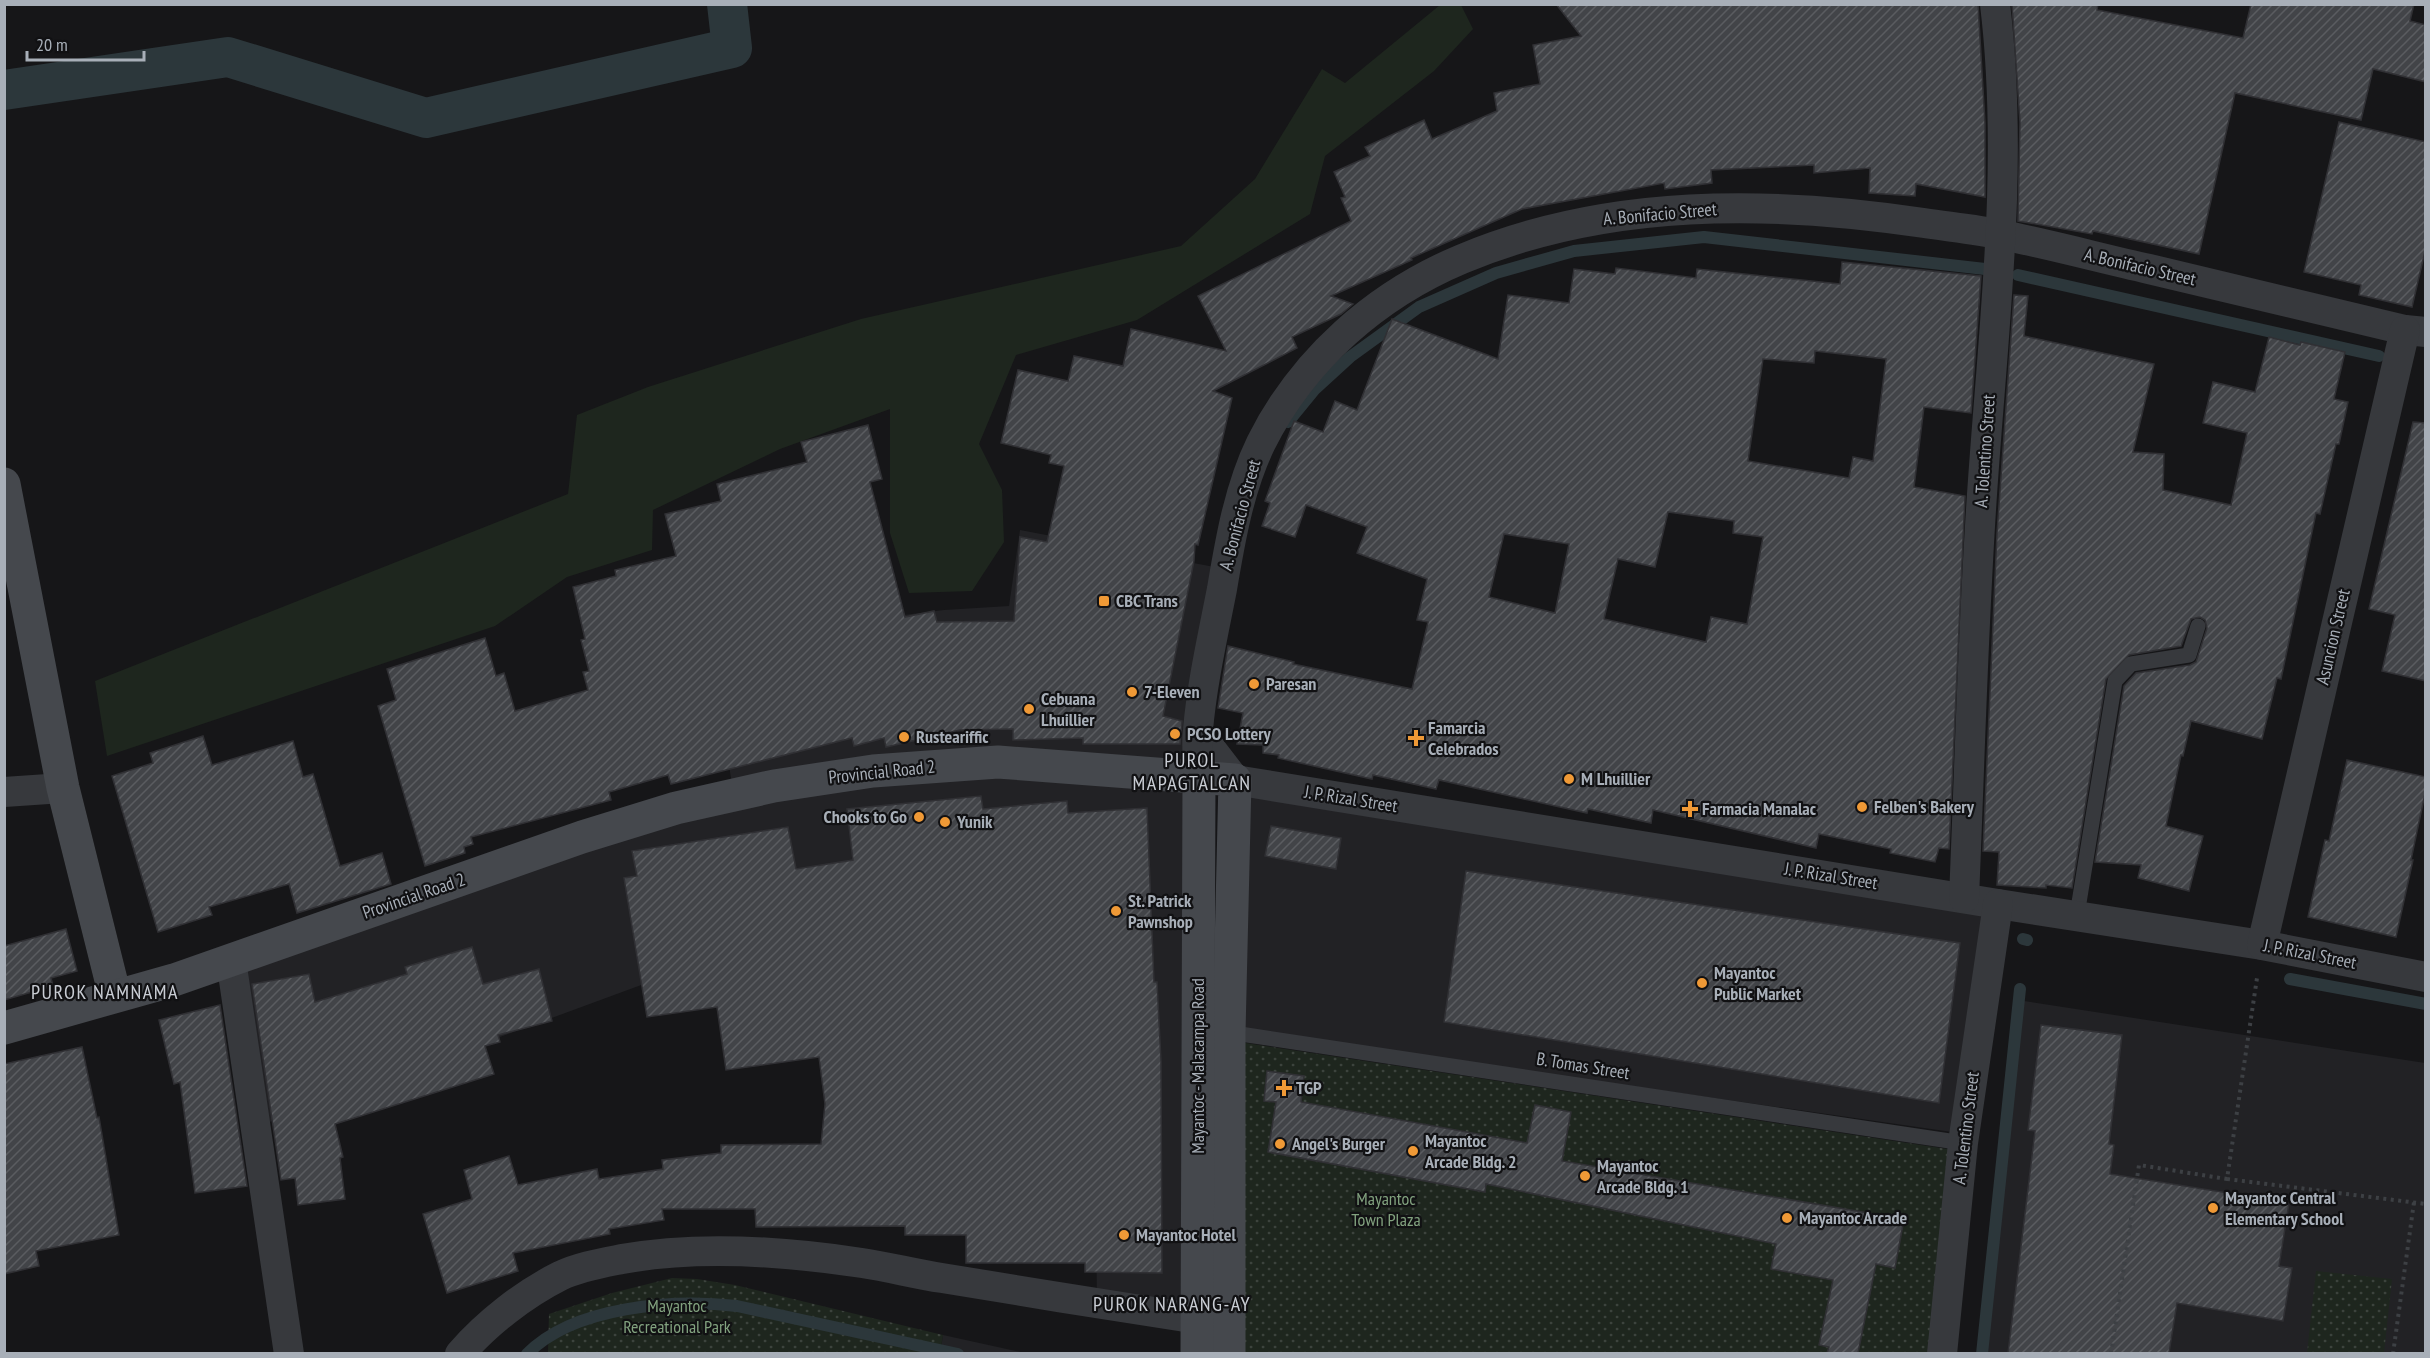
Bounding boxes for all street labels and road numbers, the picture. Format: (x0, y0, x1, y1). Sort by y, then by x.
street label: A. Bonifacio Street (1602, 197, 1718, 230)
street label: A. Bonifacio Street (2082, 243, 2198, 291)
street label: A. Tolentino Street (1969, 394, 2000, 508)
street label: A. Bonifacio Street (1214, 457, 1265, 573)
street label: Asuncion Street (2310, 587, 2355, 687)
street label: Provincial Road 2 (827, 754, 936, 789)
street label: J. P. Rizal Street (1302, 780, 1399, 817)
street label: J. P. Rizal Street (1782, 857, 1879, 894)
street label: Provincial Road 2 (359, 867, 468, 924)
street label: J. P. Rizal Street (2261, 933, 2358, 974)
street label: Mayantoc - Malacampa Road (1186, 978, 1209, 1154)
street label: B. Tomas Street (1535, 1047, 1631, 1084)
street label: A. Tolentino Street (1947, 1070, 1984, 1186)

